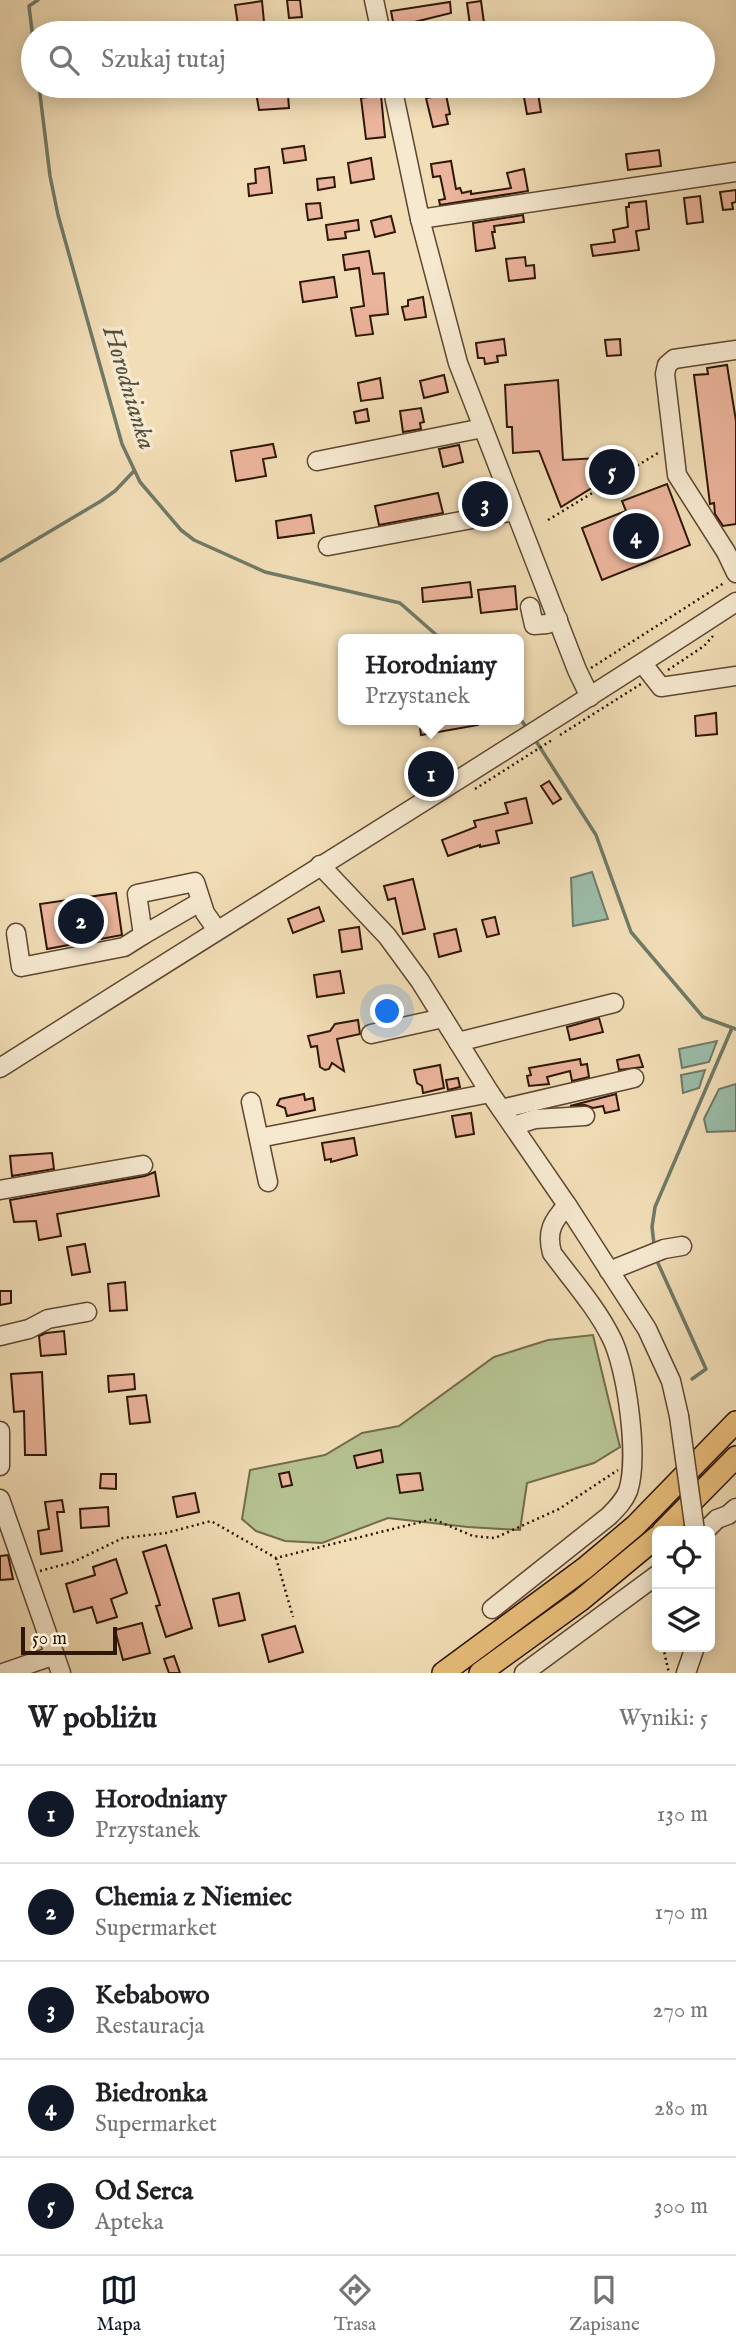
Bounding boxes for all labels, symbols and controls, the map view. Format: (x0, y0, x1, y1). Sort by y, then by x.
search box (21, 21, 715, 98)
icon: search (45, 41, 83, 79)
text: Szukaj tutaj (101, 43, 226, 76)
water label: Horodnianka (94, 321, 163, 454)
pin: 5 (589, 446, 635, 498)
pin: 3 (462, 478, 508, 530)
pin: 4 (613, 510, 659, 562)
popup (338, 634, 524, 725)
text: Horodniany (365, 649, 497, 682)
text: Przystanek (365, 682, 470, 711)
pin: 1 (408, 748, 454, 800)
pin: 2 (58, 895, 104, 947)
your location (370, 994, 404, 1028)
map controls (652, 1526, 715, 1652)
button: locate (652, 1526, 715, 1589)
button: layers (652, 1589, 715, 1652)
scale bar (21, 1624, 117, 1656)
text: 50 m (32, 1627, 67, 1651)
text: W pobliżu (28, 1700, 157, 1738)
text: Wyniki: 5 (619, 1704, 708, 1733)
text: Horodniany (95, 1783, 227, 1816)
text: 1 (47, 1800, 55, 1829)
text: 130 m (657, 1800, 708, 1829)
text: Przystanek (95, 1816, 200, 1845)
text: Chemia z Niemiec (95, 1881, 292, 1914)
text: 2 (46, 1898, 56, 1927)
text: 170 m (655, 1898, 708, 1927)
text: Supermarket (95, 1914, 217, 1943)
text: Kebabowo (95, 1979, 209, 2012)
text: 3 (47, 1996, 55, 2025)
text: 270 m (653, 1996, 708, 2025)
text: Restauracja (95, 2012, 204, 2041)
text: Biedronka (95, 2077, 207, 2110)
text: 4 (45, 2094, 57, 2123)
text: 280 m (654, 2094, 708, 2123)
text: Supermarket (95, 2110, 217, 2139)
text: Od Serca (95, 2175, 193, 2208)
text: 5 (47, 2192, 55, 2221)
text: 300 m (654, 2192, 708, 2221)
text: Apteka (95, 2208, 164, 2237)
tab: Mapa (96, 2271, 141, 2337)
tab: Trasa (334, 2271, 376, 2337)
tab: Zapisane (569, 2271, 640, 2337)

